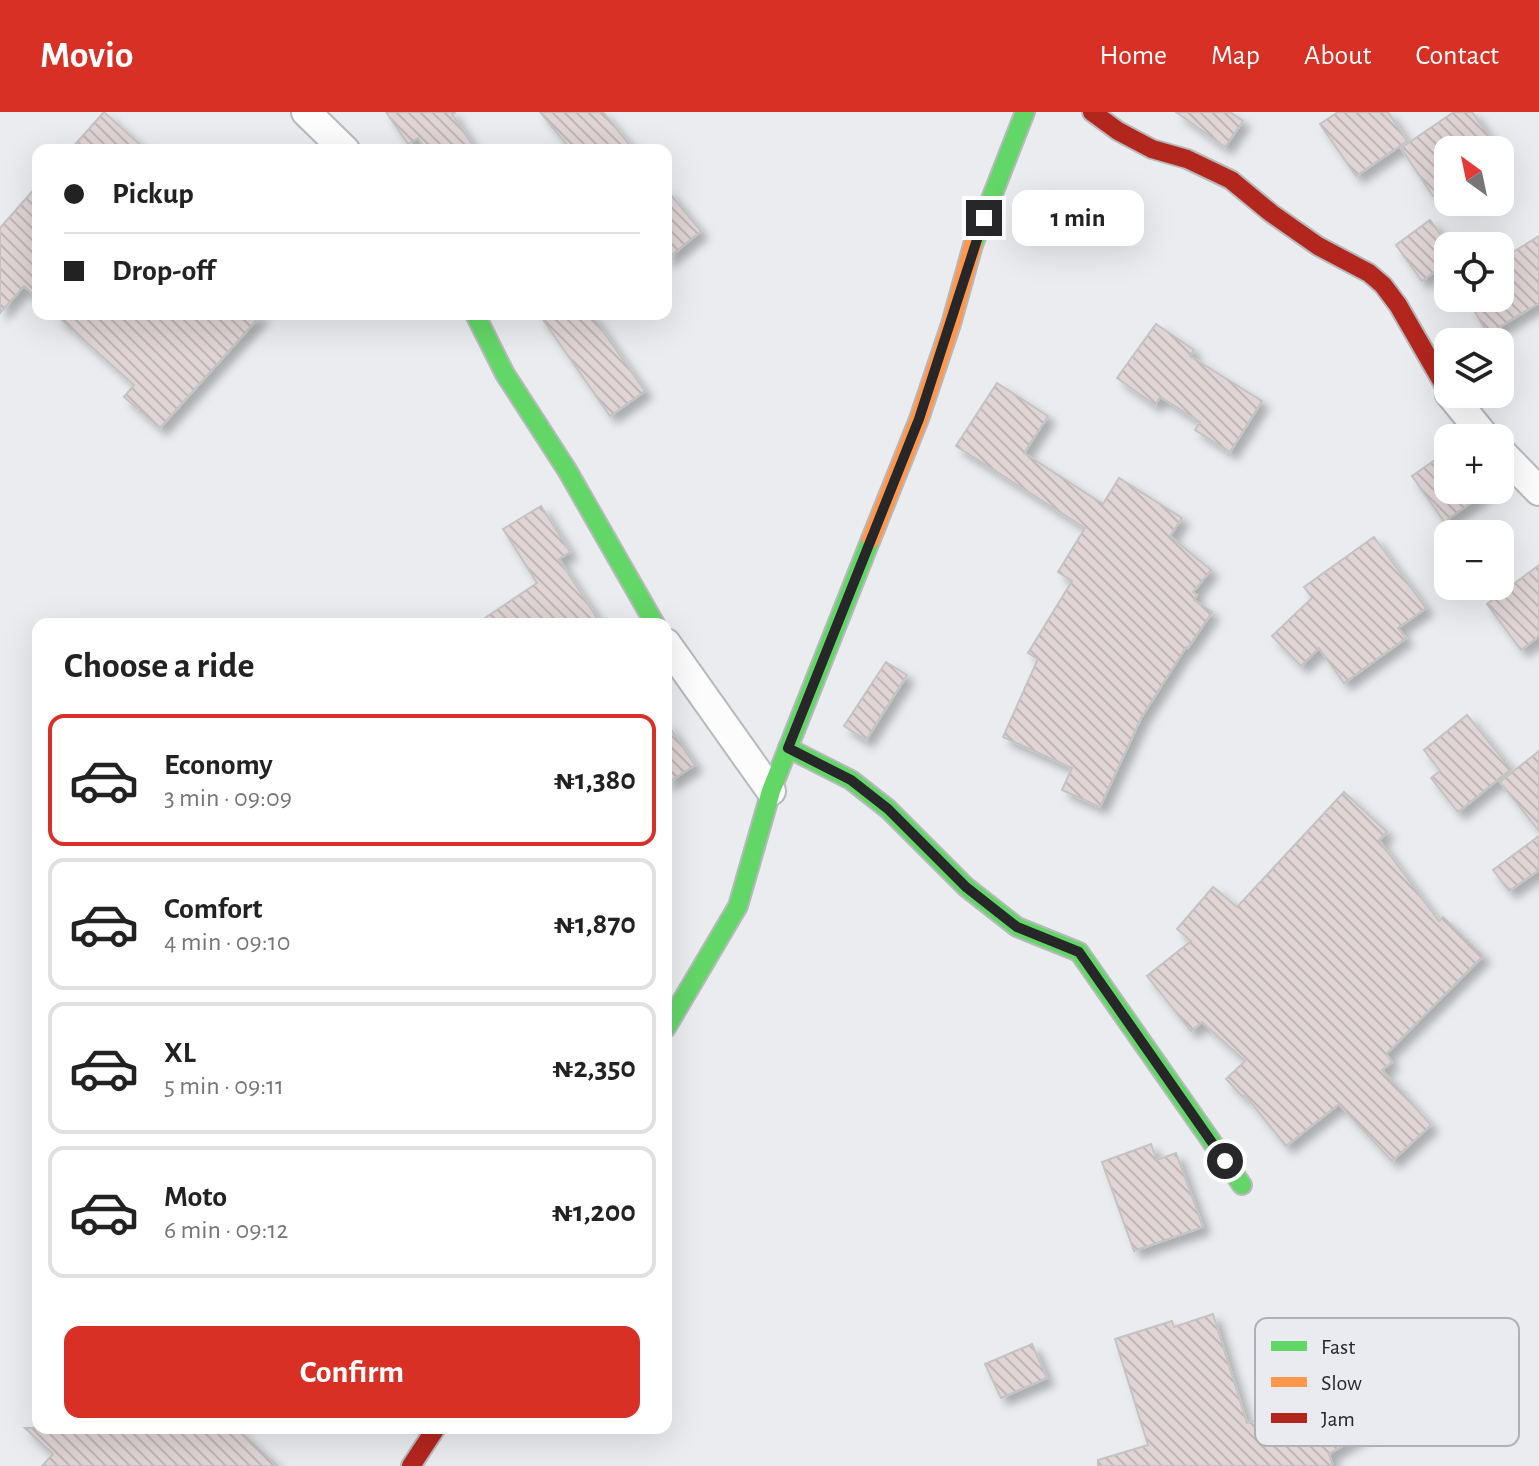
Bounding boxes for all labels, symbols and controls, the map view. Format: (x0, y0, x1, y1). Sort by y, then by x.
text: Movio (40, 37, 134, 75)
text: Home (1100, 42, 1167, 70)
text: Map (1211, 42, 1260, 70)
text: About (1304, 42, 1372, 70)
text: Contact (1416, 42, 1499, 70)
north arrow (1434, 136, 1514, 216)
map controls (1434, 136, 1514, 600)
text: Pickup (112, 179, 194, 209)
callout: 1 min (1012, 190, 1144, 246)
route end (966, 200, 1002, 236)
text: 1 min (1051, 205, 1105, 231)
button: locate (1434, 232, 1514, 312)
text: Drop-off (112, 256, 215, 286)
button: layers (1434, 328, 1514, 408)
button: + (1434, 424, 1514, 504)
button: − (1434, 520, 1514, 600)
text: Choose a ride (64, 648, 254, 684)
icon: car (68, 744, 140, 816)
text: Economy (164, 750, 273, 780)
text: ₦1,380 (554, 765, 636, 795)
text: 3 min · 09:09 (164, 785, 292, 811)
icon: car (68, 888, 140, 960)
text: Comfort (164, 894, 263, 924)
text: ₦1,870 (554, 909, 636, 939)
text: 4 min · 09:10 (164, 929, 290, 955)
icon: car (68, 1032, 140, 1104)
text: XL (164, 1038, 196, 1068)
text: ₦2,350 (552, 1053, 636, 1083)
text: 5 min · 09:11 (164, 1073, 284, 1099)
route start (1207, 1143, 1243, 1179)
icon: car (68, 1176, 140, 1248)
text: Moto (164, 1182, 227, 1212)
text: ₦1,200 (552, 1197, 636, 1227)
text: 6 min · 09:12 (164, 1217, 288, 1243)
legend (1255, 1318, 1519, 1446)
button: Confirm (64, 1326, 640, 1418)
text: Fast (1321, 1336, 1355, 1358)
text: Slow (1321, 1372, 1362, 1394)
text: Jam (1321, 1408, 1355, 1430)

